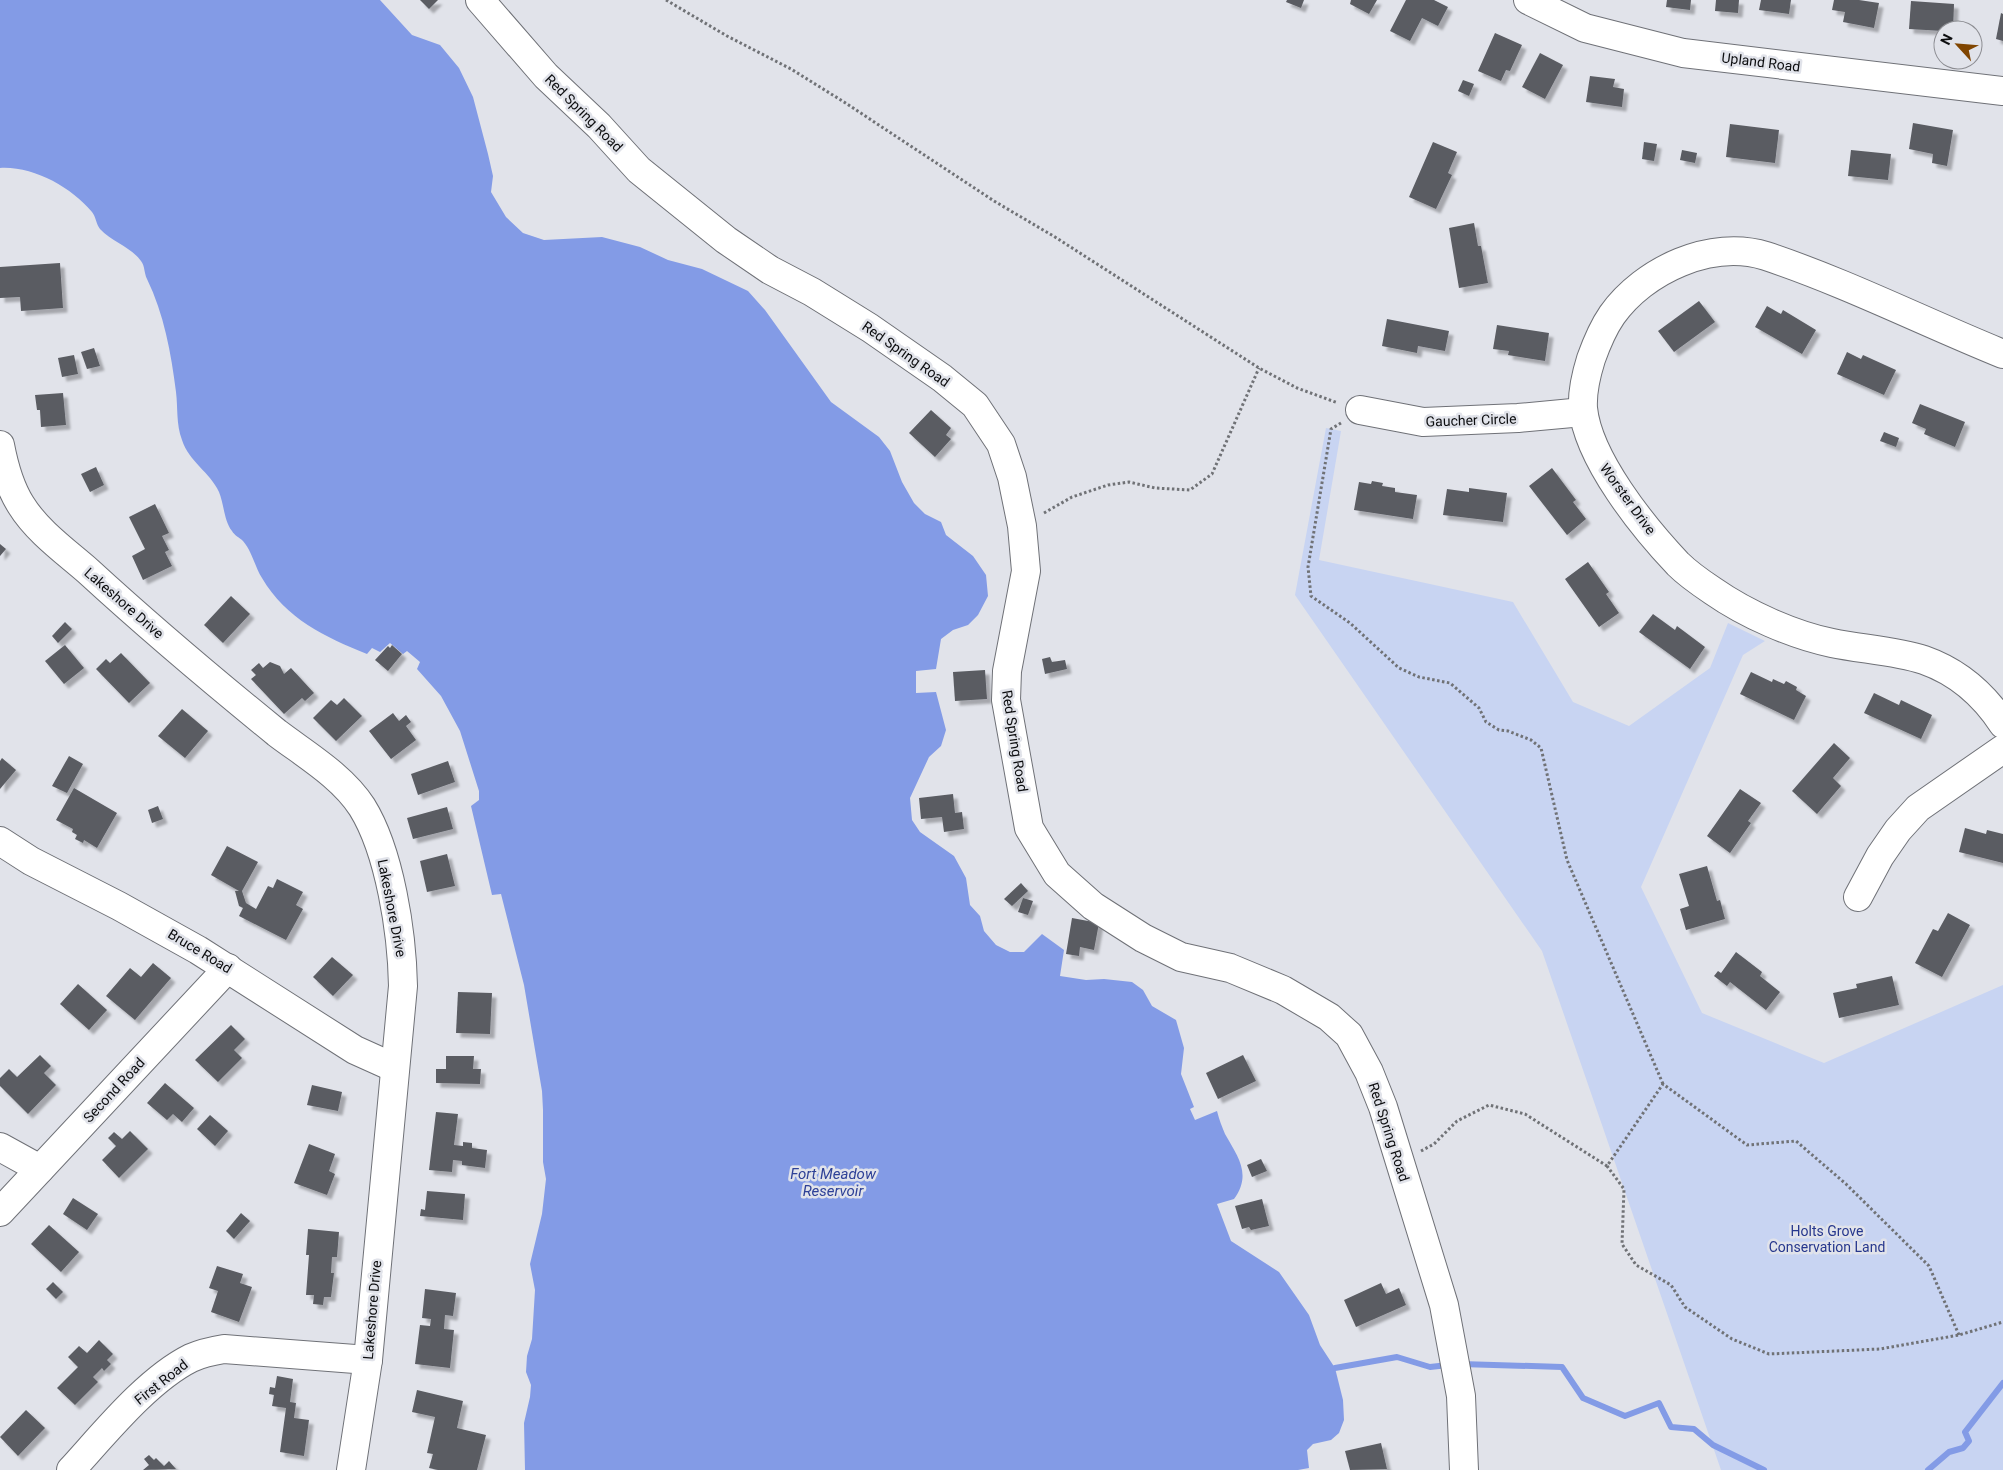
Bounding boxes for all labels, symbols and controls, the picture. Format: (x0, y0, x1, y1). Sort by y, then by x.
north arrow (1933, 20, 1983, 70)
text: N (1937, 31, 1956, 47)
street label: Upland Road (1721, 49, 1801, 75)
street label: Red Spring Road (542, 71, 626, 155)
street label: Red Spring Road (859, 318, 953, 390)
street label: Gaucher Circle (1425, 410, 1517, 430)
street label: Worster Drive (1597, 460, 1659, 538)
street label: Lakeshore Drive (81, 564, 167, 642)
street label: Red Spring Road (999, 689, 1031, 793)
street label: Lakeshore Drive (375, 858, 409, 958)
street label: Bruce Road (165, 926, 235, 976)
street label: Second Road (80, 1054, 148, 1126)
street label: Red Spring Road (1365, 1081, 1413, 1183)
water label: Fort Meadow Reservoir (790, 1165, 877, 1200)
park label: Holts Grove Conservation Land (1769, 1223, 1885, 1255)
street label: Lakeshore Drive (360, 1260, 384, 1360)
street label: First Road (131, 1356, 191, 1408)

